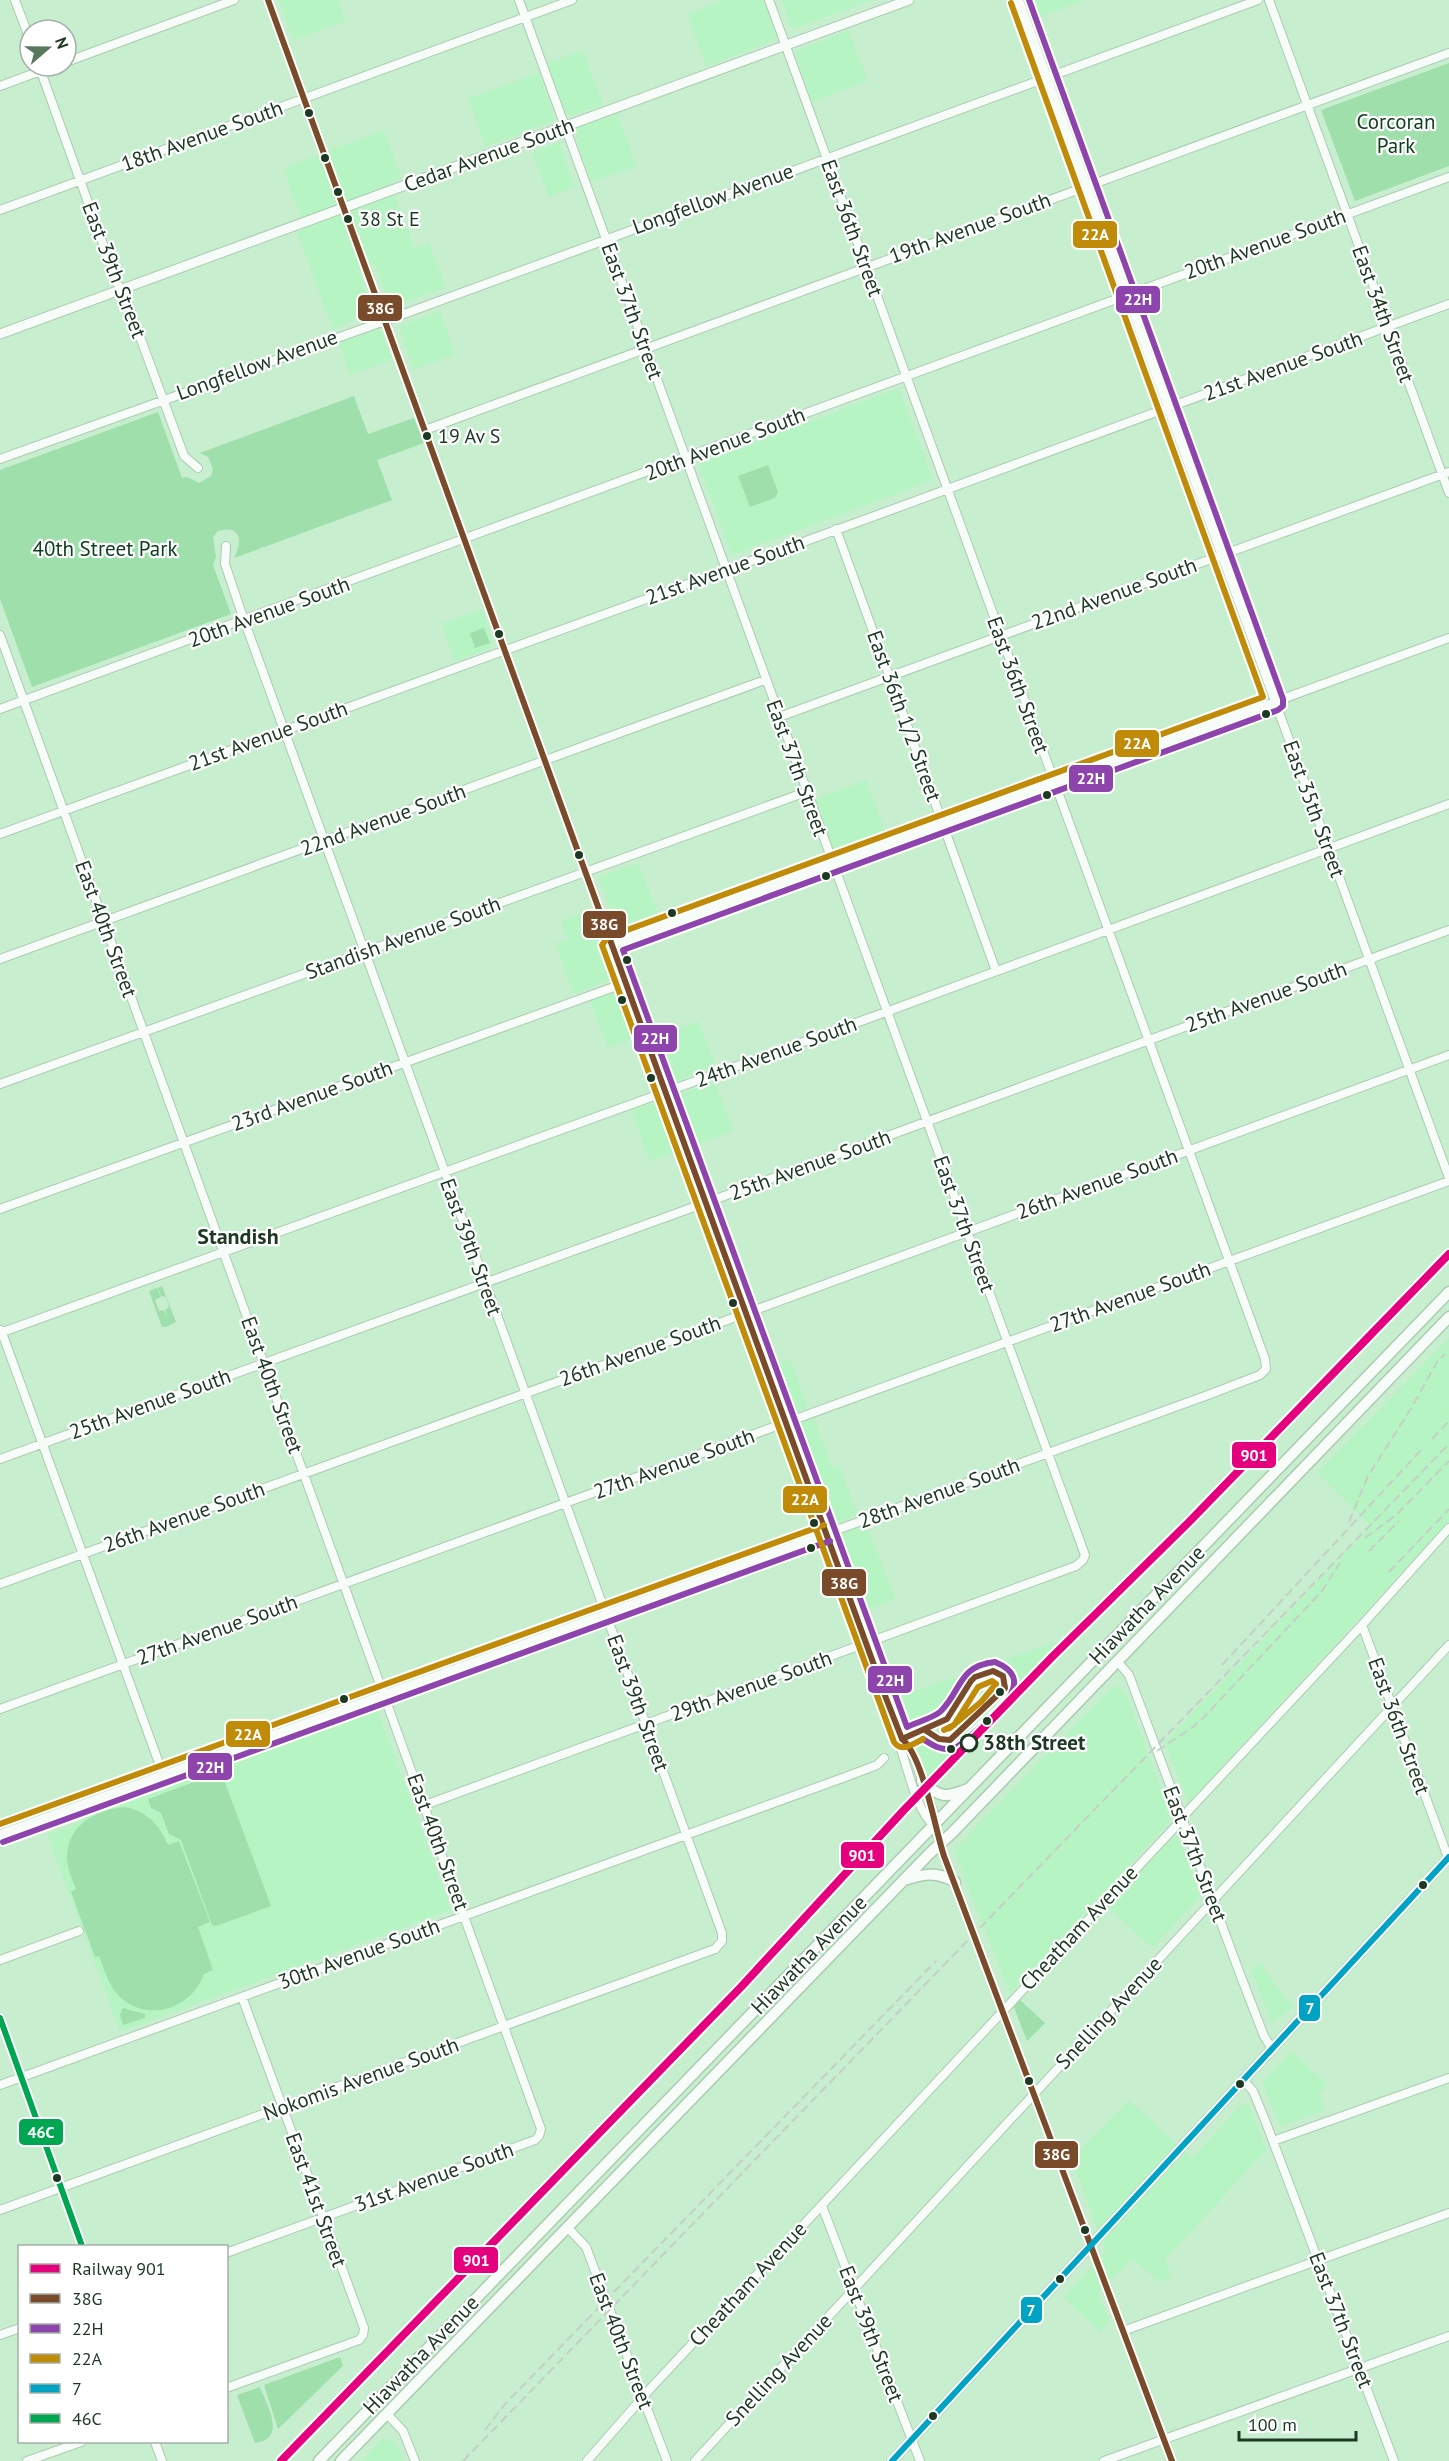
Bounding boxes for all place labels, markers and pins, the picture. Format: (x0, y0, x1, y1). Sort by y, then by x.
unlabelled marker (303, 107, 315, 119)
unlabelled marker (319, 152, 331, 164)
unlabelled marker (332, 186, 344, 198)
place label: 38 St E (359, 206, 420, 232)
marker: 38 St E (342, 213, 354, 225)
place label: 19 Av S (438, 423, 500, 449)
marker: 19 Av S (421, 430, 433, 442)
unlabelled marker (493, 628, 505, 640)
unlabelled marker (1260, 708, 1272, 720)
unlabelled marker (1041, 789, 1053, 801)
unlabelled marker (573, 849, 585, 861)
unlabelled marker (820, 870, 832, 882)
unlabelled marker (666, 907, 678, 919)
unlabelled marker (621, 954, 633, 966)
unlabelled marker (616, 994, 628, 1006)
unlabelled marker (645, 1072, 657, 1084)
unlabelled marker (727, 1297, 739, 1309)
unlabelled marker (808, 1517, 820, 1529)
unlabelled marker (805, 1542, 817, 1554)
unlabelled marker (994, 1686, 1006, 1698)
unlabelled marker (338, 1693, 350, 1705)
unlabelled marker (981, 1715, 993, 1727)
place label: 38th Street (983, 1729, 1086, 1756)
marker: 38th Street (960, 1734, 978, 1752)
unlabelled marker (945, 1743, 957, 1755)
unlabelled marker (1417, 1879, 1429, 1891)
unlabelled marker (1023, 2075, 1035, 2087)
unlabelled marker (1234, 2078, 1246, 2090)
unlabelled marker (51, 2172, 63, 2184)
unlabelled marker (1079, 2224, 1091, 2236)
unlabelled marker (1054, 2273, 1066, 2285)
unlabelled marker (927, 2410, 939, 2422)

